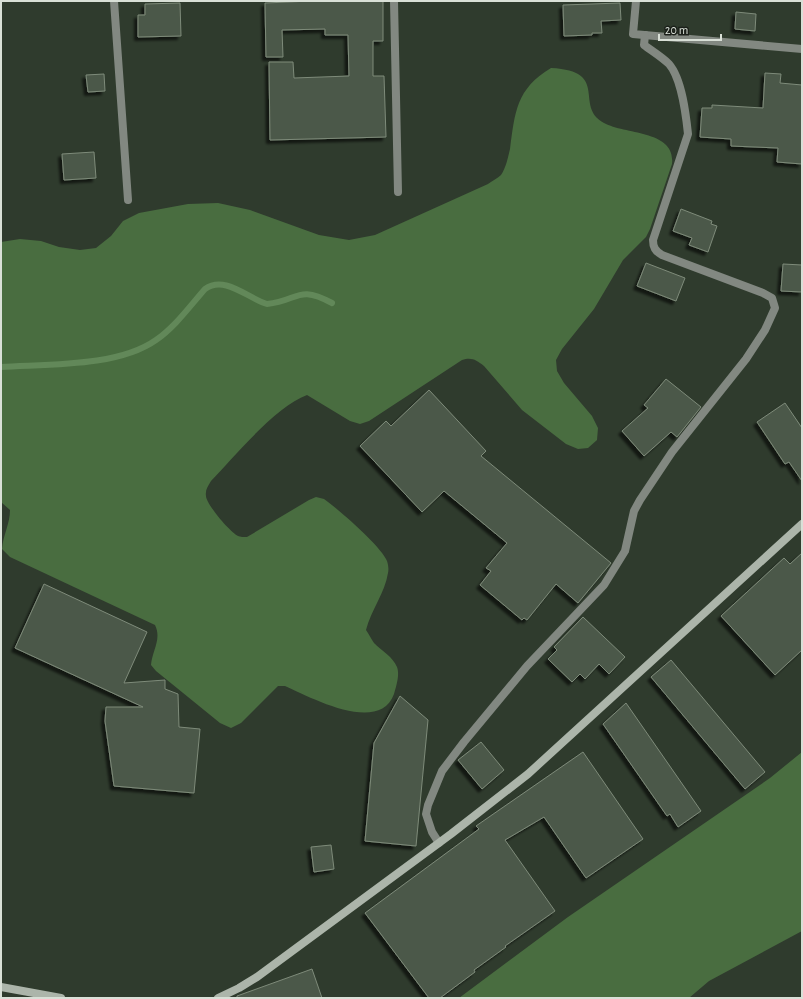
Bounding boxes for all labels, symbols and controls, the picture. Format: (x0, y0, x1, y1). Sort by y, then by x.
scale bar (659, 16, 721, 42)
text: 20 m (665, 24, 688, 36)

